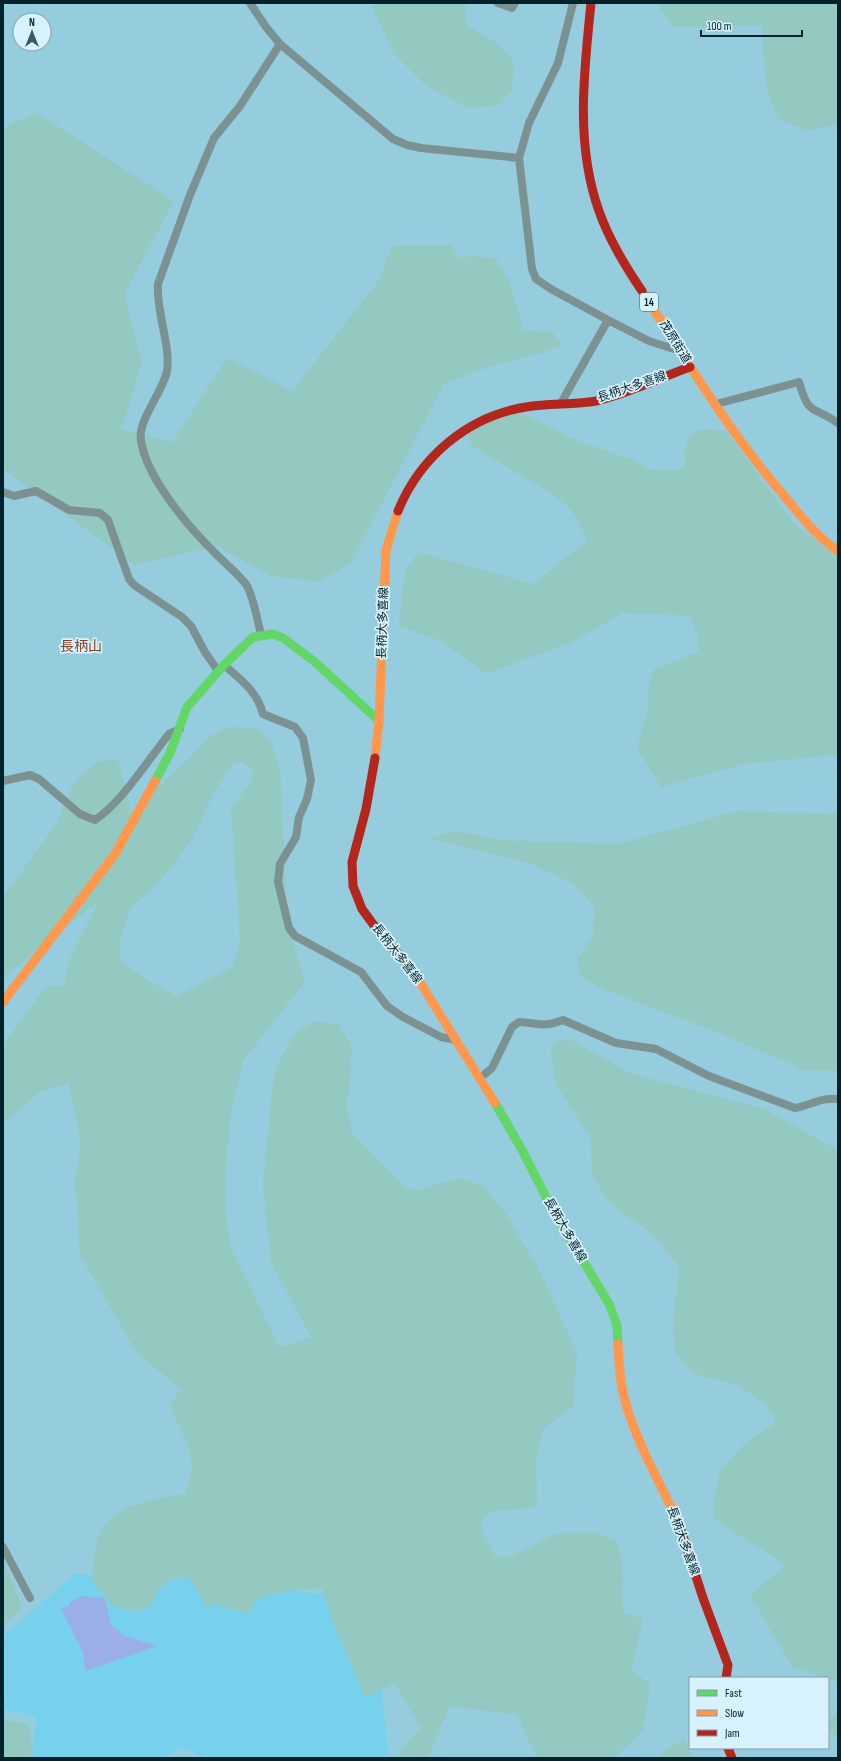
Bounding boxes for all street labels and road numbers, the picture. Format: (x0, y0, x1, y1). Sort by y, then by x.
road number: 14 (640, 293, 658, 311)
street label: 茂原街道 (656, 318, 694, 366)
street label: 長柄大多喜線 (596, 368, 668, 406)
street label: 長柄大多喜線 (374, 587, 392, 659)
street label: 長柄大多喜線 (369, 921, 425, 987)
street label: 長柄大多喜線 (541, 1195, 589, 1265)
street label: 長柄大多喜線 (664, 1505, 702, 1577)

